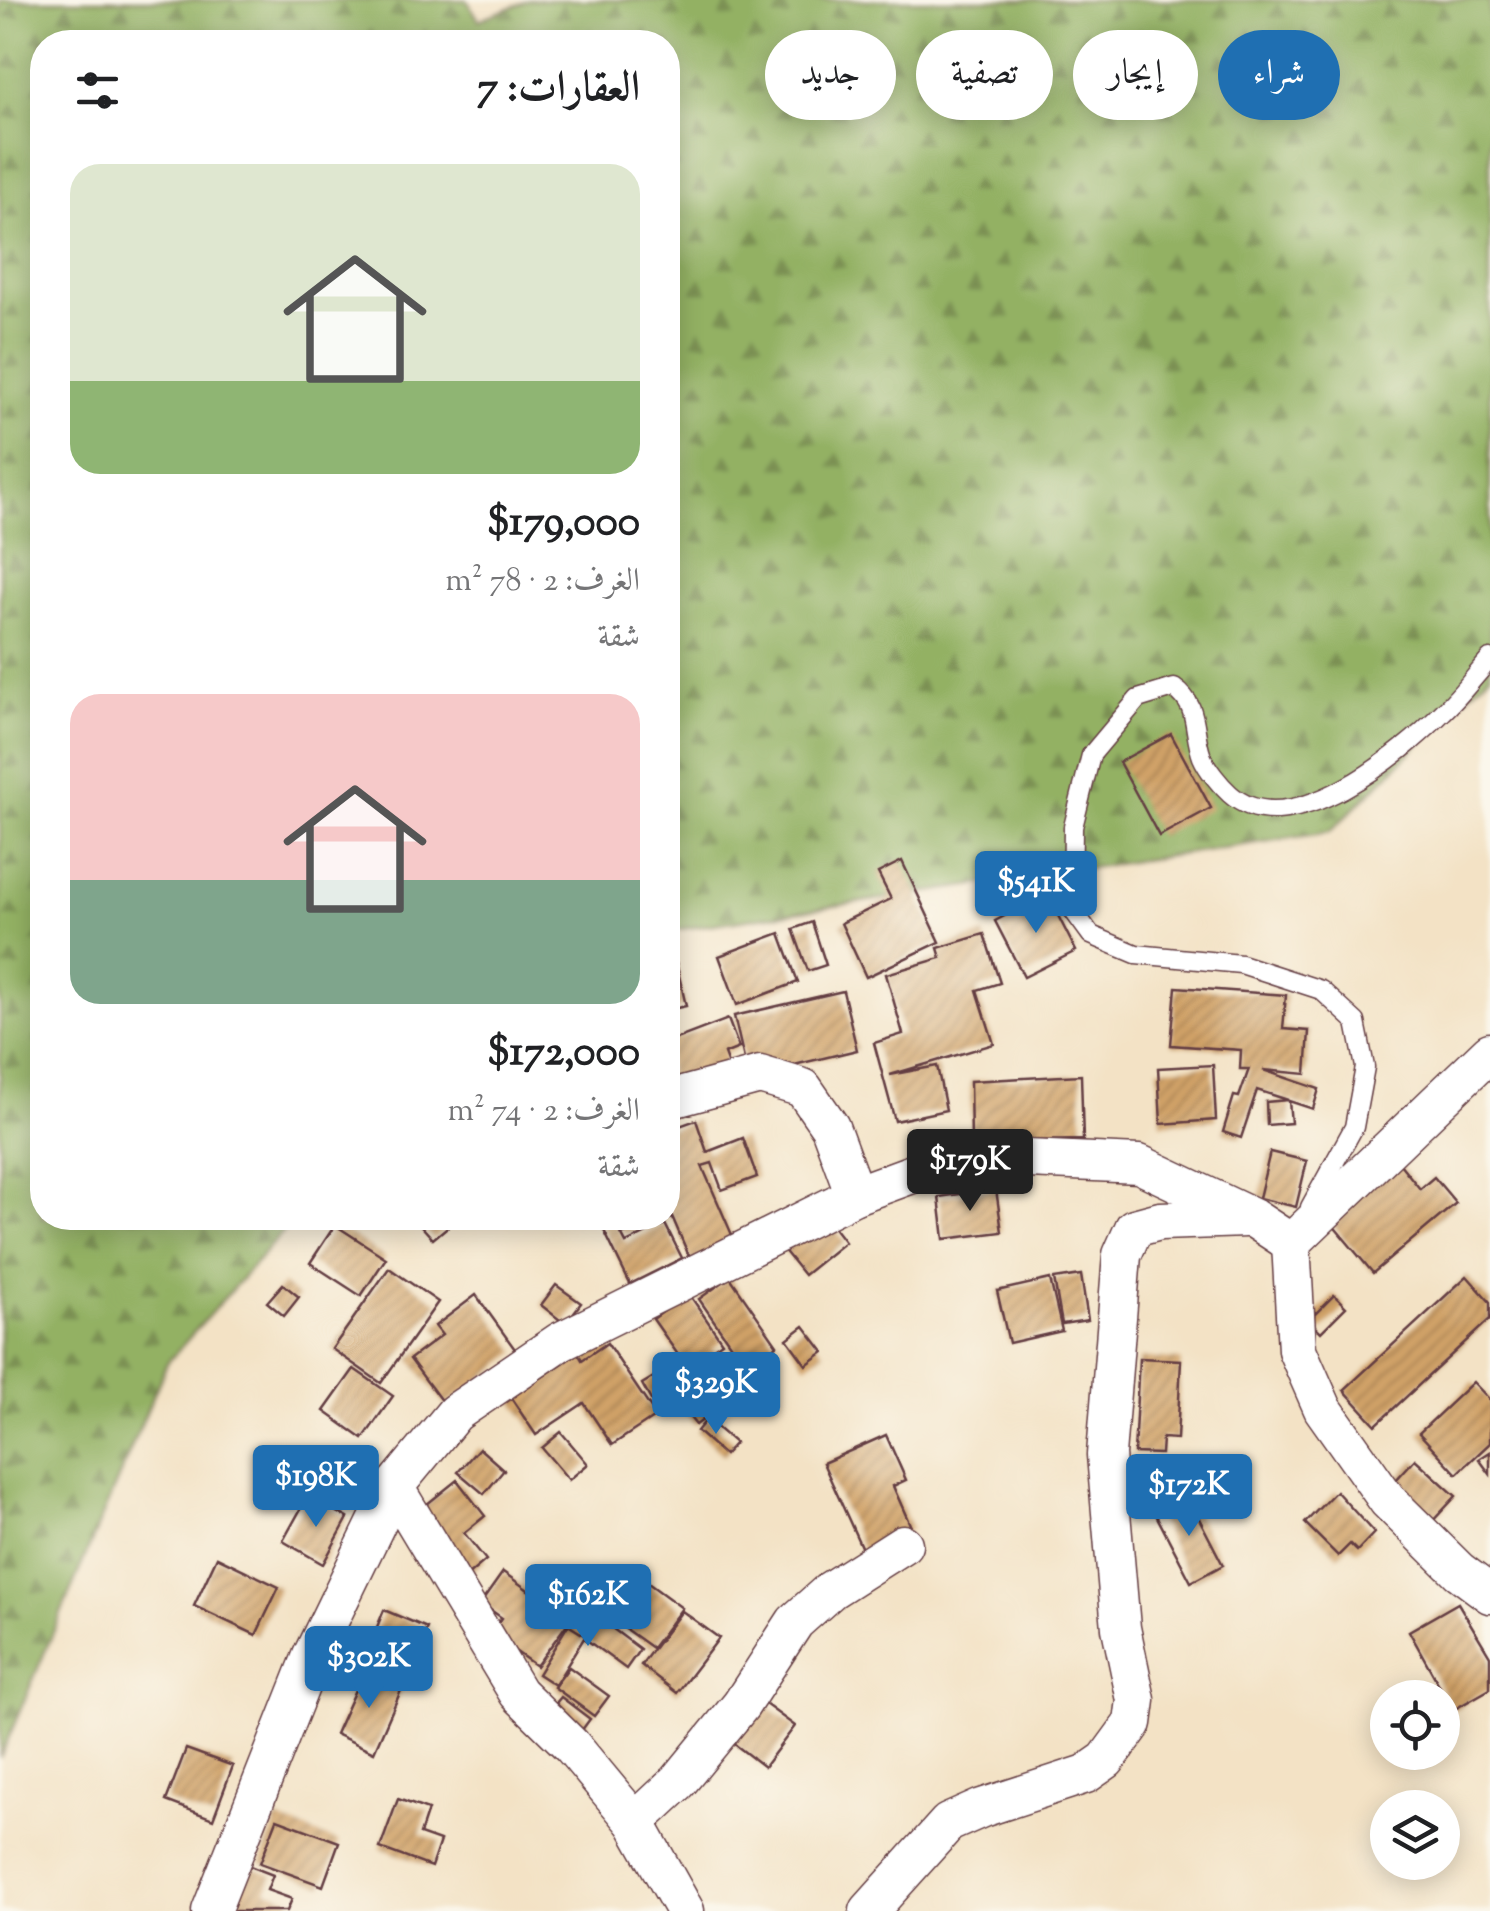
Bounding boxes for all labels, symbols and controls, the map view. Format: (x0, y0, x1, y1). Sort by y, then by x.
chip: جديد (765, 30, 896, 120)
chip: تصفية (916, 30, 1053, 120)
chip: إيجار (1073, 30, 1198, 120)
chip: شراء (1218, 30, 1340, 120)
text: العقارات: 7 (477, 60, 640, 120)
icon: filters (70, 63, 125, 118)
icon: home (265, 229, 445, 409)
text: $179,000 (487, 494, 640, 554)
text: الغرف: 2 · 78 m² (445, 559, 640, 605)
text: شقة (598, 615, 640, 661)
icon: home (265, 759, 445, 939)
pin: $541K (966, 851, 1106, 936)
text: $541K (997, 860, 1075, 906)
text: $172,000 (487, 1024, 640, 1084)
text: الغرف: 2 · 74 m² (447, 1089, 640, 1135)
pin: $179K (900, 1129, 1040, 1214)
text: $179K (929, 1138, 1011, 1184)
text: شقة (598, 1145, 640, 1191)
pin: $329K (646, 1352, 786, 1437)
text: $329K (674, 1361, 758, 1407)
pin: $198K (246, 1445, 386, 1530)
text: $198K (275, 1454, 357, 1500)
pin: $172K (1119, 1454, 1259, 1539)
text: $172K (1148, 1463, 1230, 1509)
pin: $162K (518, 1564, 658, 1649)
text: $162K (547, 1573, 629, 1619)
pin: $302K (299, 1626, 439, 1711)
text: $302K (327, 1635, 411, 1681)
map controls (1370, 1680, 1460, 1880)
button: locate (1370, 1680, 1460, 1770)
button: layers (1370, 1790, 1460, 1880)

